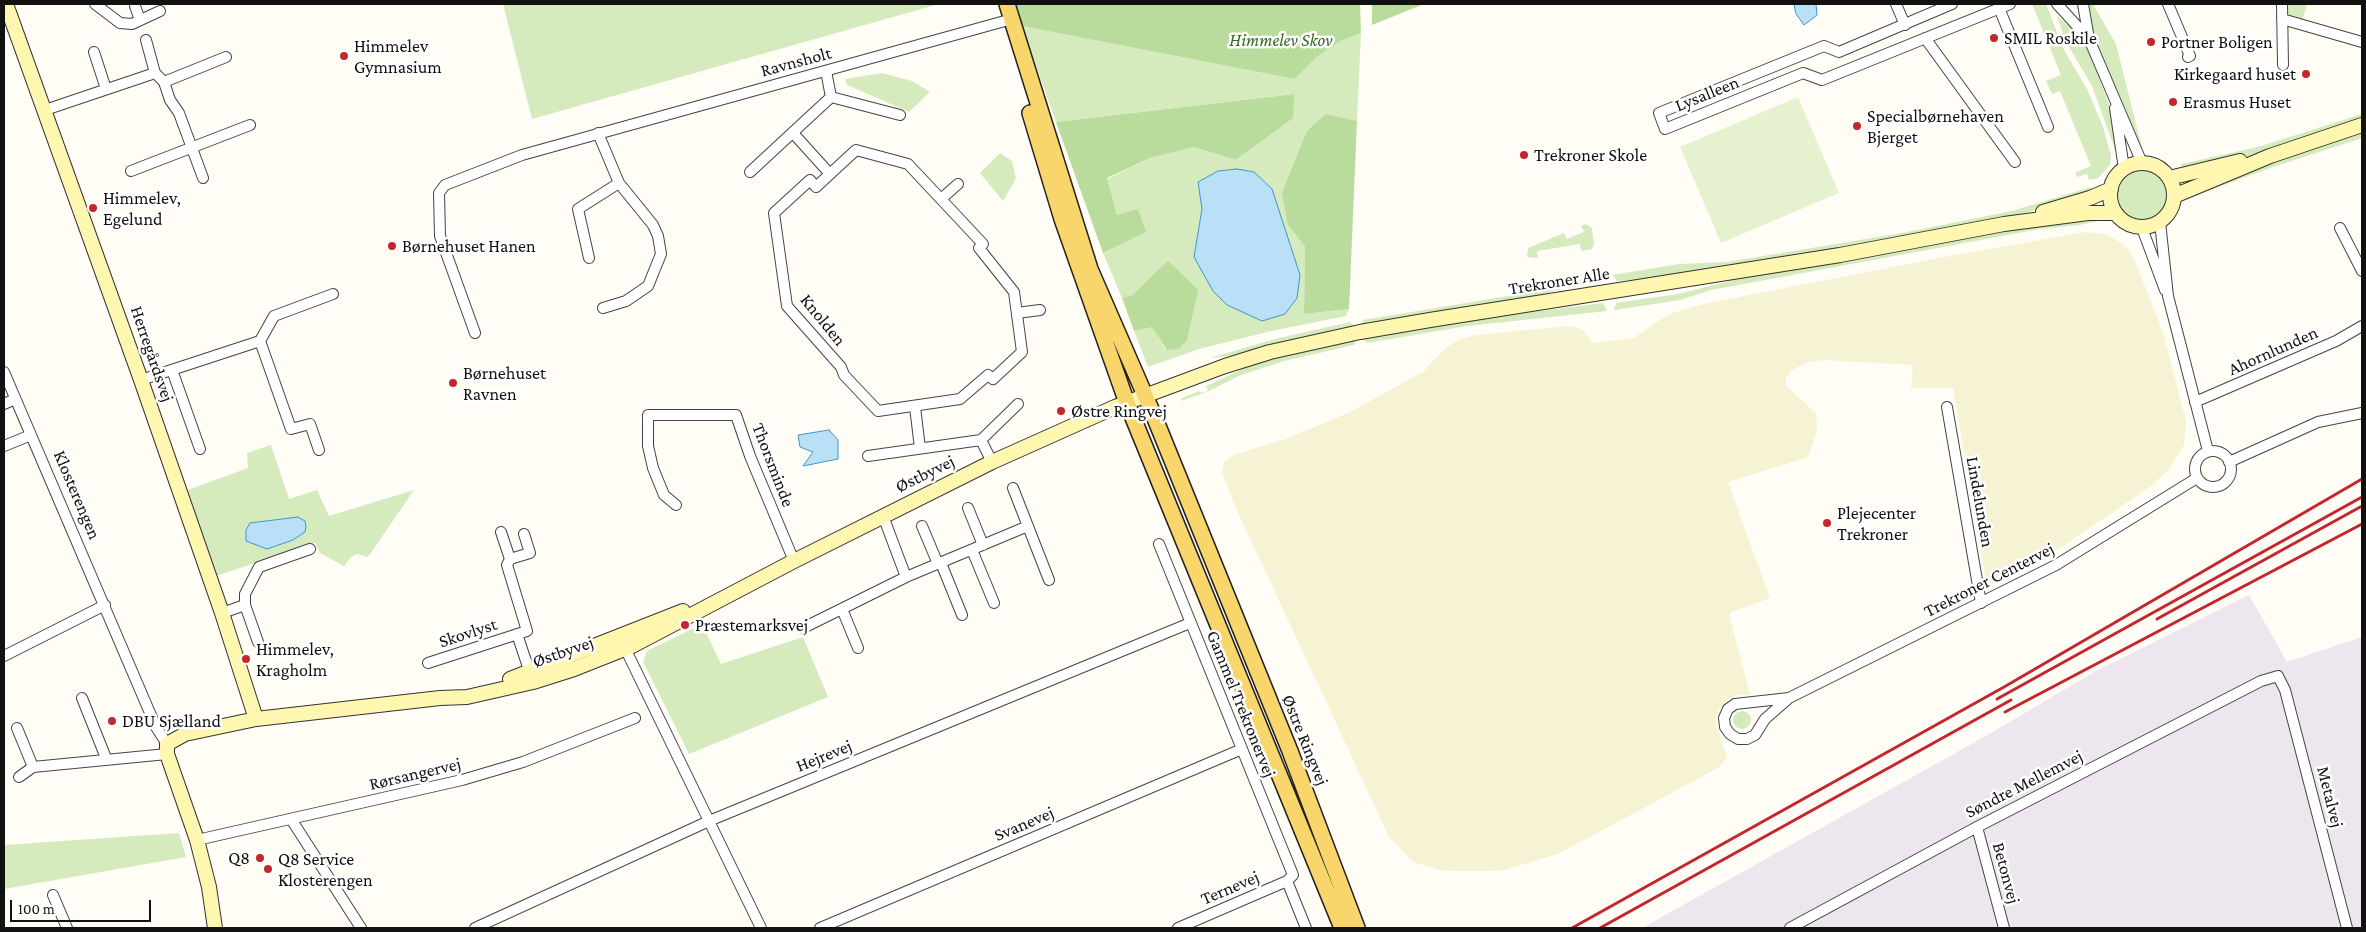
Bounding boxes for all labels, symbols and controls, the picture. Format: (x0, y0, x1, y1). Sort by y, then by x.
place label: SMIL Roskile (2004, 27, 2097, 49)
park label: Himmelev Skov (1229, 29, 1333, 51)
place label: Portner Boligen (2161, 31, 2273, 53)
marker: SMIL Roskile (1988, 32, 2000, 44)
place label: Himmelev Gymnasium (354, 35, 442, 78)
marker: Portner Boligen (2145, 36, 2157, 48)
street label: Ravnsholt (758, 42, 834, 82)
marker: Himmelev Gymnasium (338, 50, 350, 62)
place label: Kirkegaard huset (2174, 63, 2296, 85)
marker: Kirkegaard huset (2300, 68, 2312, 80)
street label: Lysalleen (1672, 71, 1742, 117)
place label: Erasmus Huset (2183, 91, 2291, 113)
marker: Erasmus Huset (2167, 96, 2179, 108)
place label: Specialbørnehaven Bjerget (1867, 105, 2004, 148)
marker: Specialbørnehaven Bjerget (1851, 120, 1863, 132)
place label: Trekroner Skole (1534, 144, 1647, 166)
marker: Trekroner Skole (1518, 149, 1530, 161)
place label: Himmelev, Egelund (103, 187, 181, 230)
marker: Himmelev, Egelund (87, 202, 99, 214)
place label: Børnehuset Hanen (402, 235, 536, 257)
marker: Børnehuset Hanen (386, 240, 398, 252)
street label: Trekroner Alle (1507, 262, 1611, 300)
street label: Knolden (796, 290, 850, 350)
street label: Herregårdsvej (126, 303, 178, 405)
street label: Ahornlunden (2225, 322, 2321, 380)
place label: Børnehuset Ravnen (463, 362, 546, 404)
marker: Børnehuset Ravnen (447, 377, 459, 389)
place label: Østre Ringvej (1071, 400, 1167, 422)
marker: Østre Ringvej (1055, 405, 1067, 417)
street label: Thorsminde (747, 420, 799, 510)
street label: Klosterengen (49, 447, 105, 543)
street label: Østbyvej (892, 450, 958, 498)
street label: Lindelunden (1961, 455, 1999, 549)
place label: Plejecenter Trekroner (1837, 502, 1916, 544)
marker: Plejecenter Trekroner (1821, 517, 1833, 529)
street label: Trekroner Centervej (1920, 538, 2058, 622)
street label: Skovlyst (436, 613, 500, 653)
place label: Præstemarksvej (695, 614, 808, 636)
marker: Præstemarksvej (679, 619, 691, 631)
street label: Gammel Trekronervej (1202, 627, 1280, 781)
street label: Østbyvej (530, 631, 596, 673)
place label: Himmelev, Kragholm (256, 638, 334, 681)
marker: Himmelev, Kragholm (240, 653, 252, 665)
street label: Østre Ringvej (1277, 691, 1333, 789)
place label: DBU Sjælland (122, 710, 221, 732)
marker: DBU Sjælland (106, 715, 118, 727)
street label: Hejrevej (793, 735, 855, 777)
street label: Søndre Mellemvej (1962, 745, 2086, 823)
street label: Rørsangervej (367, 753, 463, 795)
street label: Metalvej (2312, 764, 2348, 830)
street label: Svanevej (991, 802, 1057, 846)
street label: Betonvej (1987, 840, 2025, 906)
place label: Q8 (228, 847, 250, 869)
place label: Q8 Service Klosterengen (278, 848, 373, 891)
marker: Q8 (254, 852, 266, 864)
marker: Q8 Service Klosterengen (262, 863, 274, 875)
street label: Ternevej (1198, 866, 1262, 910)
scale bar (12, 890, 154, 922)
text: 100 m (18, 901, 55, 917)

